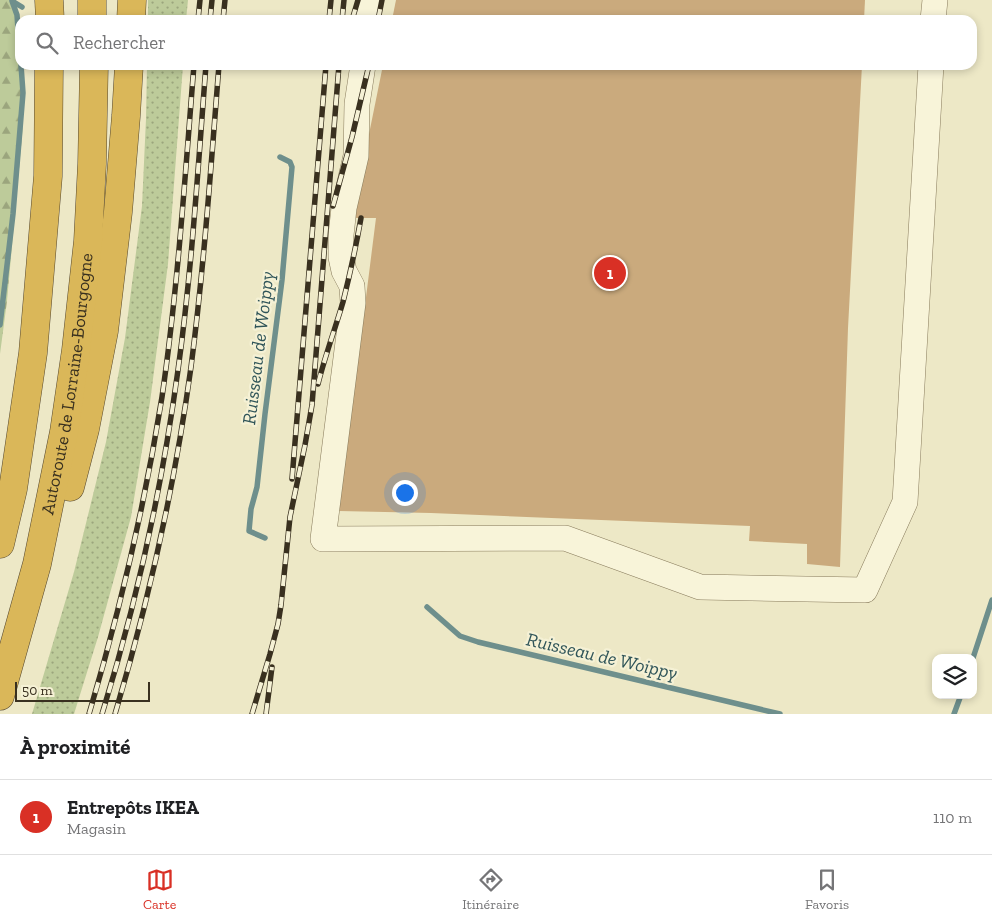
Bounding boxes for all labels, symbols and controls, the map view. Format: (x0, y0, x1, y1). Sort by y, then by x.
search box (15, 15, 977, 70)
icon: search (33, 29, 61, 57)
text: Rechercher (73, 31, 166, 54)
street label: Autoroute de Lorraine-Bourgogne (36, 252, 98, 516)
pin: 1 (594, 254, 626, 292)
water label: Ruisseau de Woippy (237, 270, 279, 426)
your location (392, 480, 418, 506)
water label: Ruisseau de Woippy (524, 627, 680, 685)
map controls (932, 654, 977, 699)
button: layers (932, 654, 977, 699)
scale bar (15, 679, 150, 702)
text: 50 m (22, 682, 53, 699)
text: À proximité (20, 734, 130, 759)
text: Entrepôts IKEA (67, 796, 199, 819)
text: 1 (33, 808, 39, 827)
text: 110 m (933, 808, 972, 827)
text: Magasin (67, 819, 126, 838)
tab: Carte (143, 866, 176, 913)
tab: Itinéraire (462, 866, 519, 913)
tab: Favoris (805, 866, 849, 913)

